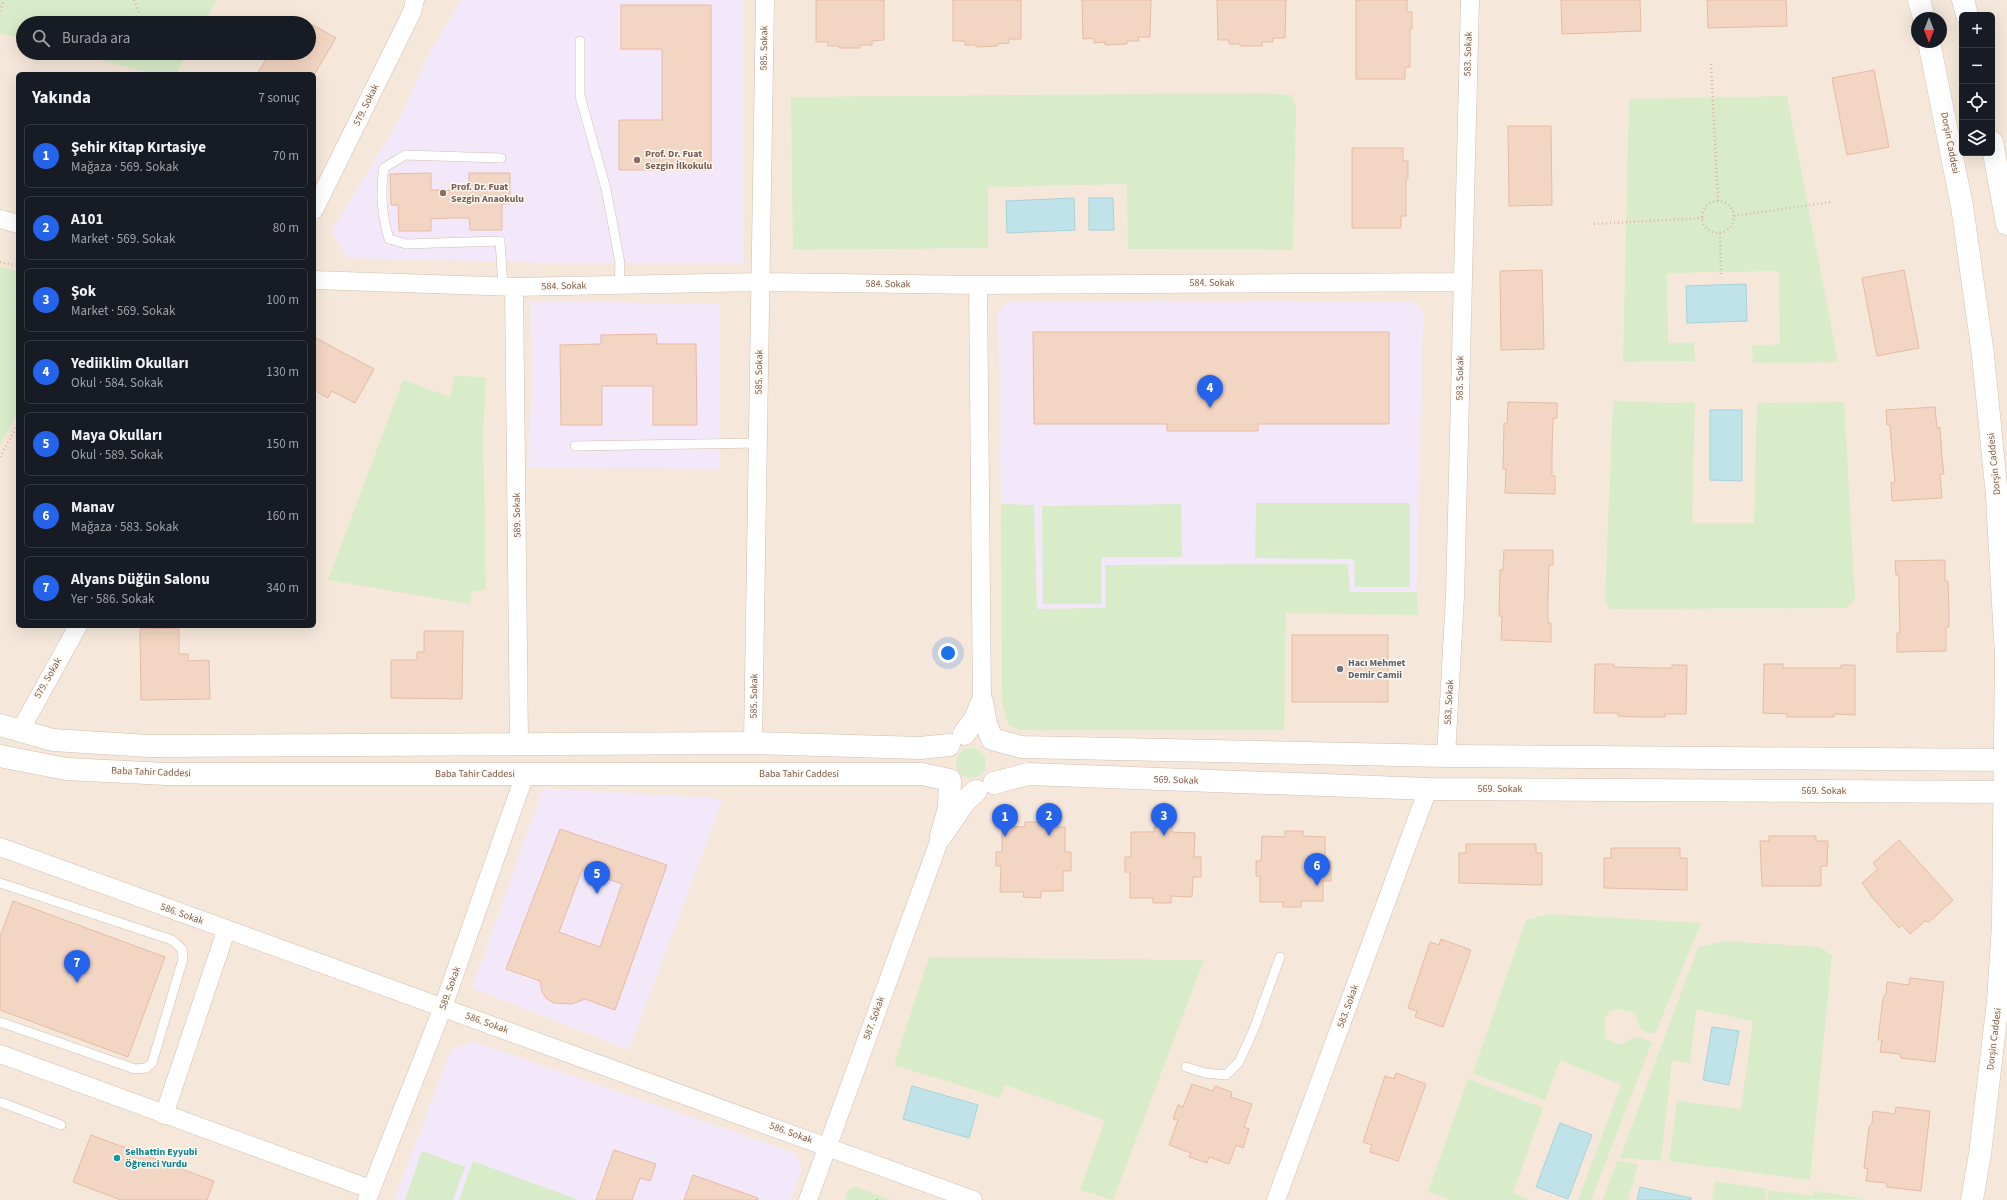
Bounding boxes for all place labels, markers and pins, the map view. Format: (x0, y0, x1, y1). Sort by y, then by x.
place label: Prof. Dr. Fuat Sezgin İlkokulu (645, 147, 713, 173)
marker: Prof. Dr. Fuat Sezgin İlkokulu (632, 155, 642, 165)
place label: Prof. Dr. Fuat Sezgin Anaokulu (451, 180, 524, 206)
marker: Prof. Dr. Fuat Sezgin Anaokulu (438, 188, 448, 198)
pin: 4 (1197, 375, 1223, 408)
place label: Hacı Mehmet Demir Camii (1348, 656, 1406, 682)
marker: Hacı Mehmet Demir Camii (1335, 664, 1345, 674)
pin: 2 (1036, 803, 1062, 836)
pin: 3 (1151, 803, 1177, 836)
pin: 1 (992, 804, 1018, 837)
pin: 6 (1304, 853, 1330, 886)
pin: 5 (584, 861, 610, 894)
pin: 7 (64, 950, 90, 983)
place label: Selhattin Eyyubi Öğrenci Yurdu (125, 1145, 198, 1171)
marker: Selhattin Eyyubi Öğrenci Yurdu (112, 1153, 122, 1163)

